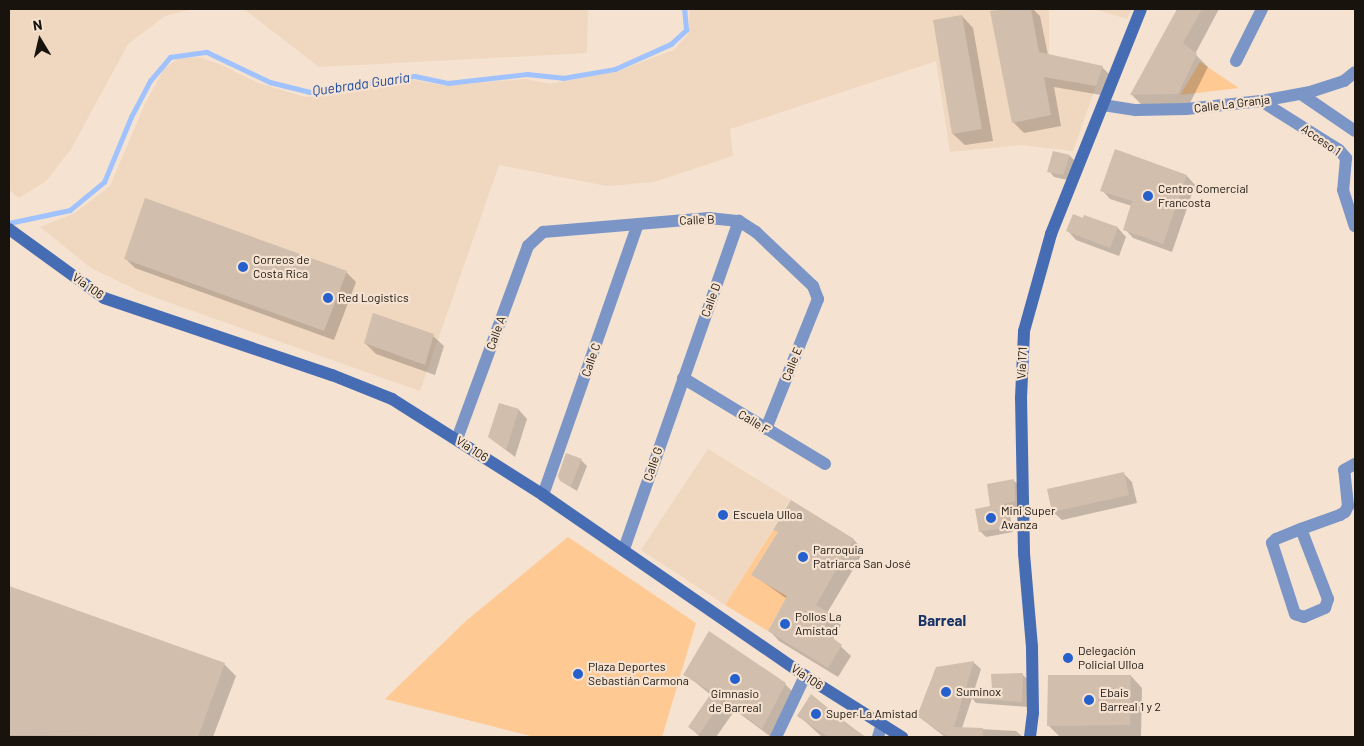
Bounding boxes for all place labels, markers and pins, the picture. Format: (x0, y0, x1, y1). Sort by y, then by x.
place label: Centro Comercial Francosta (1158, 182, 1248, 210)
marker: Centro Comercial Francosta (1142, 190, 1154, 202)
place label: Correos de Costa Rica (253, 253, 310, 281)
marker: Correos de Costa Rica (237, 261, 249, 273)
place label: Red Logistics (338, 291, 409, 305)
marker: Red Logistics (322, 292, 334, 304)
place label: Mini Super Avanza (1001, 504, 1055, 532)
place label: Escuela Ulloa (733, 508, 802, 522)
marker: Escuela Ulloa (717, 509, 729, 521)
marker: Mini Super Avanza (985, 512, 997, 524)
place label: Parroquia Patriarca San José (813, 543, 911, 571)
marker: Parroquia Patriarca San José (797, 551, 809, 563)
place label: Pollos La Amistad (795, 610, 842, 638)
marker: Pollos La Amistad (779, 618, 791, 630)
place label: Delegación Policial Ulloa (1078, 644, 1144, 672)
marker: Delegación Policial Ulloa (1062, 652, 1074, 664)
place label: Plaza Deportes Sebastián Carmona (588, 660, 689, 688)
marker: Plaza Deportes Sebastián Carmona (572, 668, 584, 680)
marker: Gimnasio de Barreal (729, 673, 741, 685)
place label: Suminox (956, 685, 1001, 699)
marker: Suminox (940, 686, 952, 698)
place label: Ebais Barreal 1 y 2 (1100, 686, 1161, 714)
place label: Gimnasio de Barreal (709, 687, 761, 715)
marker: Ebais Barreal 1 y 2 (1082, 693, 1096, 707)
place label: Super La Amistad (826, 707, 918, 721)
marker: Super La Amistad (810, 708, 822, 720)

